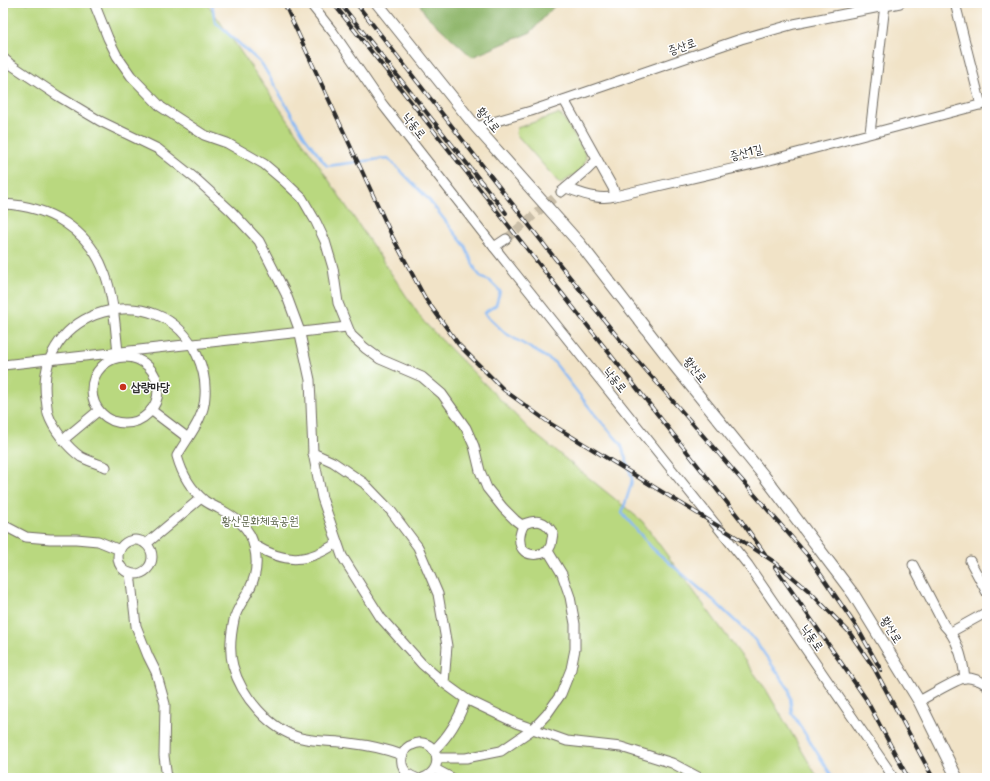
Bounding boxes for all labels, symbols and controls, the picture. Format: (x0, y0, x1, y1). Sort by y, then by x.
street label: 증산로 (666, 35, 698, 59)
street label: 황산로 (473, 104, 503, 136)
street label: 낙동로 (399, 110, 429, 142)
street label: 증산1길 (728, 142, 764, 164)
street label: 황산로 (680, 354, 710, 386)
street label: 낙동로 (600, 364, 630, 396)
place label: 삽량마당 (131, 380, 170, 395)
marker: 삽량마당 (118, 382, 128, 392)
park label: 황산문화체육공원 (221, 514, 299, 529)
street label: 황산로 (877, 614, 905, 646)
street label: 낙동로 (798, 622, 826, 654)

